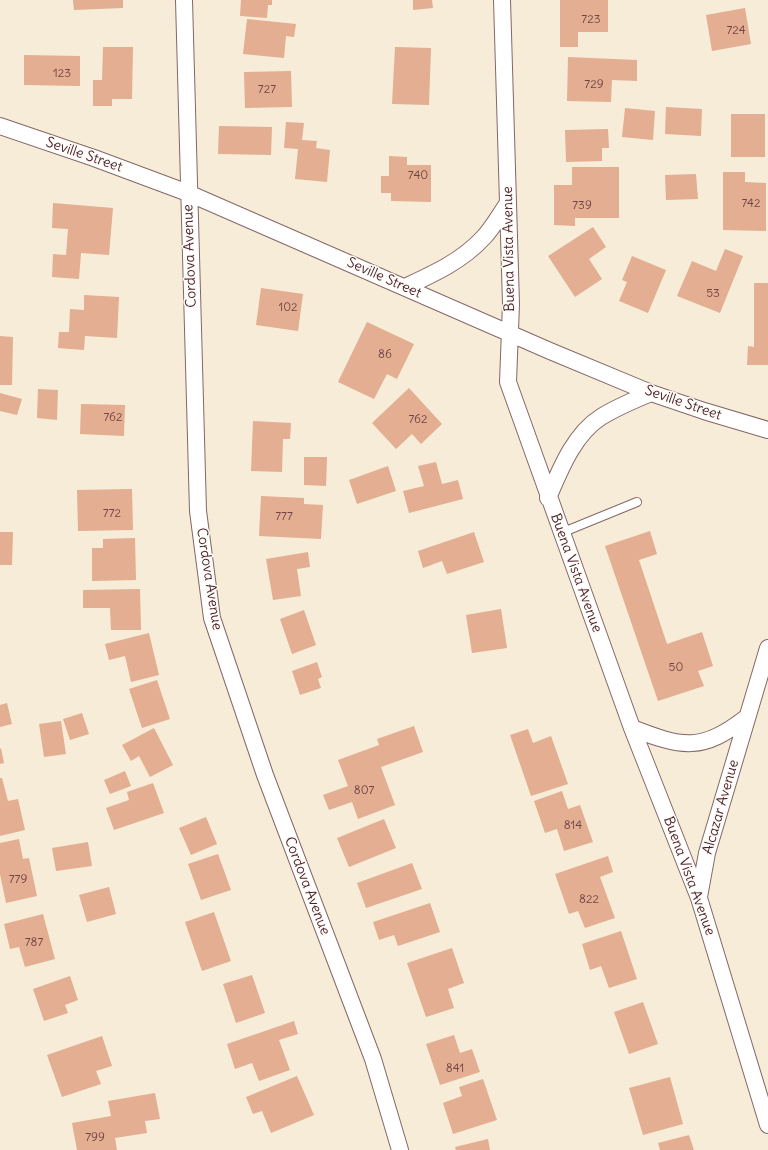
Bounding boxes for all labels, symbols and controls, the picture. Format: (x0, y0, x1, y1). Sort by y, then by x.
house number: 723 (581, 13, 601, 27)
house number: 724 (726, 24, 746, 38)
house number: 123 (53, 67, 71, 81)
house number: 729 (584, 78, 604, 92)
house number: 727 (258, 83, 276, 97)
street label: Seville Street (44, 134, 124, 176)
house number: 740 (408, 169, 428, 183)
street label: Buena Vista Avenue (500, 186, 518, 312)
house number: 742 (741, 197, 761, 211)
house number: 739 (572, 199, 592, 213)
street label: Cordova Avenue (180, 204, 200, 308)
street label: Seville Street (344, 254, 424, 302)
house number: 53 (706, 287, 720, 301)
house number: 102 (278, 301, 298, 315)
house number: 86 (378, 348, 392, 362)
street label: Seville Street (643, 382, 723, 424)
house number: 762 (103, 411, 123, 425)
house number: 762 (408, 413, 428, 427)
house number: 772 (103, 507, 121, 521)
house number: 777 (275, 510, 293, 524)
street label: Buena Vista Avenue (547, 511, 605, 635)
street label: Cordova Avenue (193, 527, 225, 631)
house number: 50 (669, 661, 683, 675)
street label: Alcazar Avenue (699, 758, 743, 856)
house number: 807 (354, 784, 374, 798)
street label: Buena Vista Avenue (660, 814, 718, 938)
house number: 814 (564, 819, 582, 833)
street label: Cordova Avenue (281, 835, 333, 937)
house number: 779 (9, 873, 27, 887)
house number: 822 (579, 893, 599, 907)
house number: 787 (25, 936, 43, 950)
house number: 841 (446, 1062, 464, 1076)
house number: 799 (85, 1131, 105, 1145)

